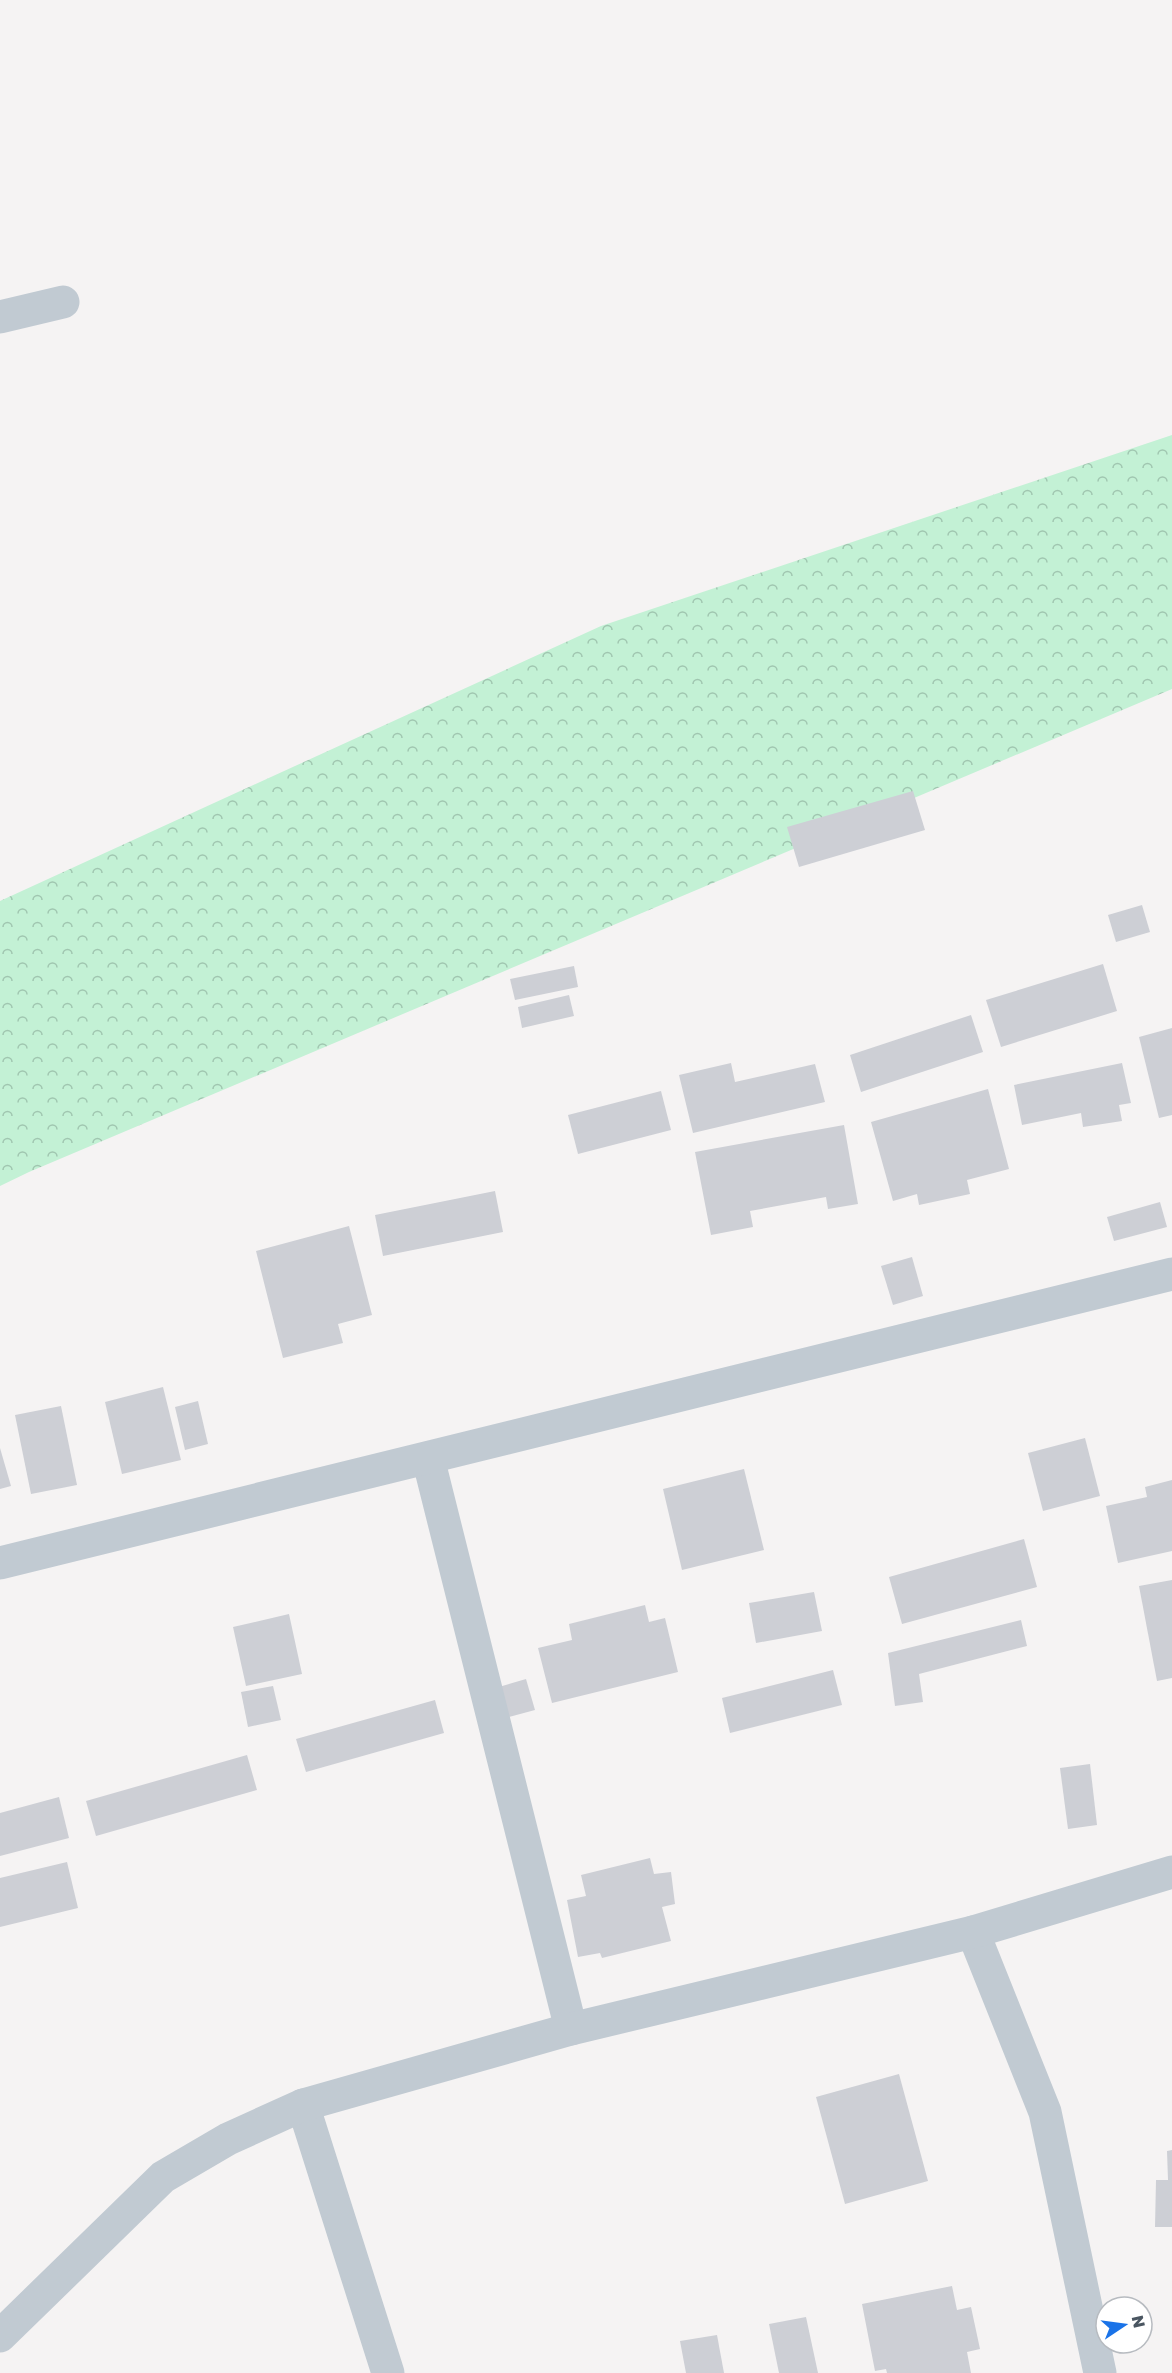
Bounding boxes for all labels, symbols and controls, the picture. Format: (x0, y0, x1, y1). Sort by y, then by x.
north arrow (1094, 2295, 1154, 2355)
text: N (1128, 2313, 1150, 2330)

